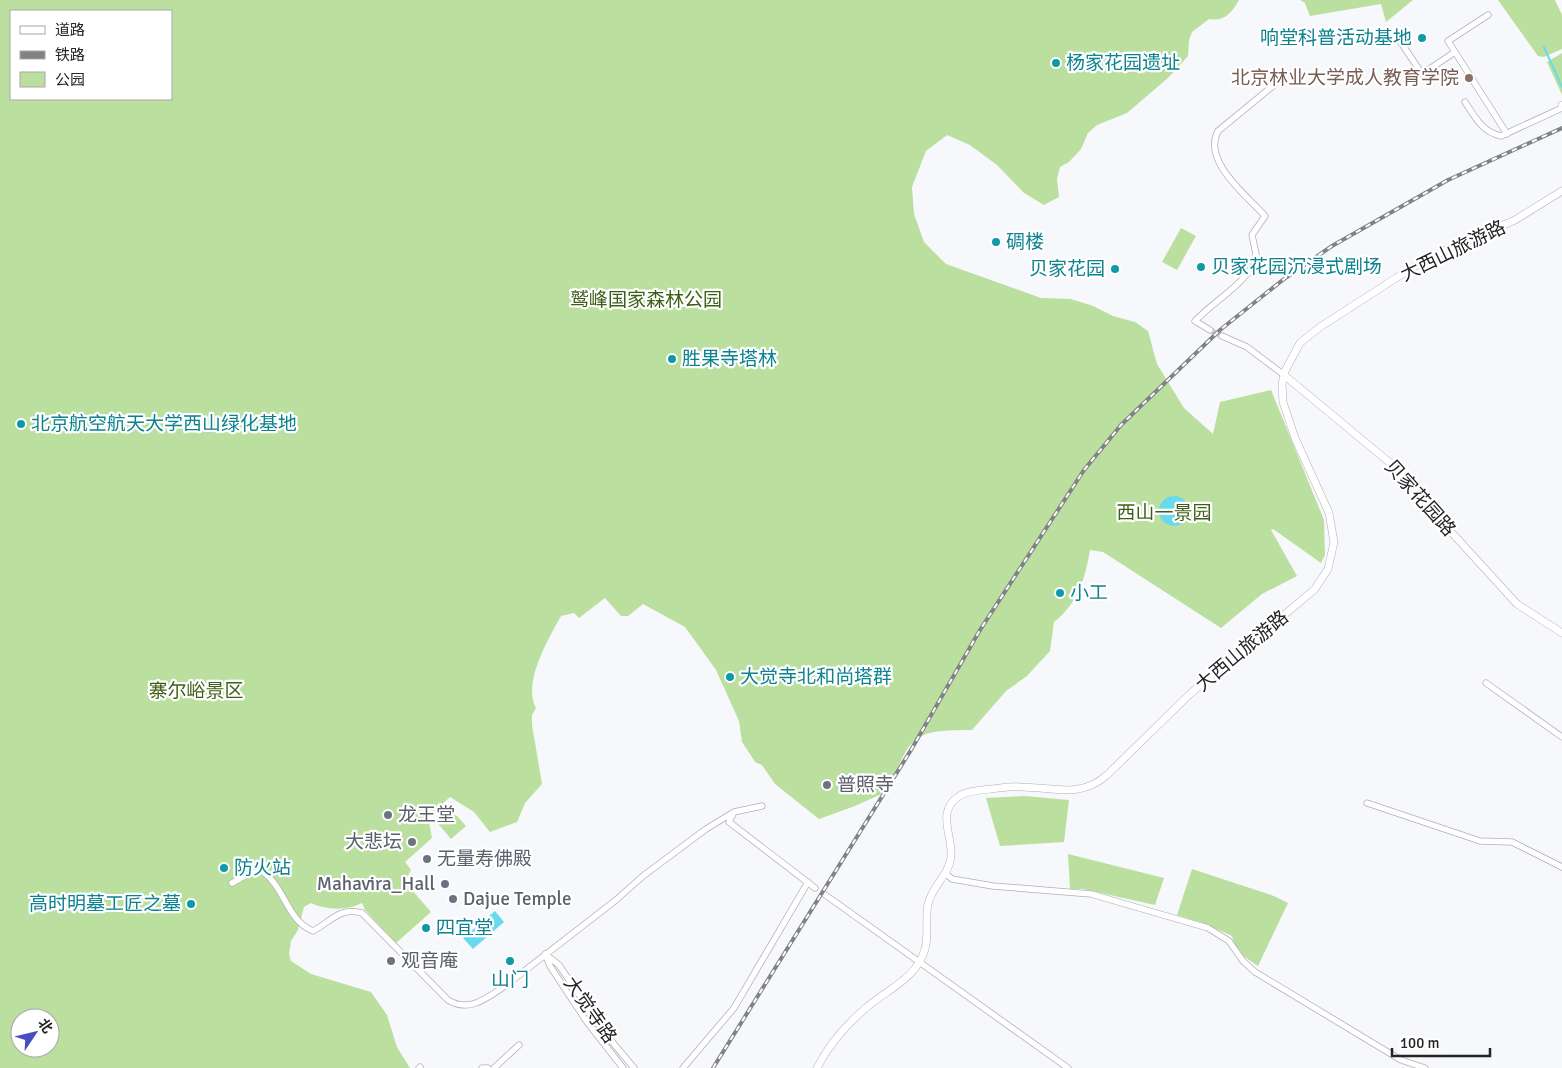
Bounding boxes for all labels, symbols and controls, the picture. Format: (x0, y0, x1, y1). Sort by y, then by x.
legend (10, 10, 172, 100)
text: 道路 (55, 21, 85, 39)
place label: 响堂科普活动基地 (1260, 26, 1412, 50)
marker: 响堂科普活动基地 (1416, 32, 1428, 44)
text: 铁路 (55, 46, 85, 64)
place label: 杨家花园遗址 (1066, 51, 1180, 75)
marker: 杨家花园遗址 (1050, 57, 1062, 69)
place label: 北京林业大学成人教育学院 (1231, 66, 1459, 90)
text: 公园 (55, 71, 85, 89)
marker: 北京林业大学成人教育学院 (1463, 72, 1475, 84)
street label: 大西山旅游路 (1397, 215, 1509, 287)
place label: 碉楼 (1006, 230, 1044, 254)
marker: 碉楼 (990, 236, 1002, 248)
place label: 贝家花园沉浸式剧场 (1211, 255, 1382, 279)
place label: 贝家花园 (1029, 257, 1105, 281)
marker: 贝家花园沉浸式剧场 (1195, 261, 1207, 273)
marker: 贝家花园 (1109, 263, 1121, 275)
park label: 鹫峰国家森林公园 (570, 288, 722, 312)
place label: 胜果寺塔林 (682, 347, 777, 371)
marker: 胜果寺塔林 (666, 353, 678, 365)
place label: 北京航空航天大学西山绿化基地 (31, 412, 297, 436)
marker: 北京航空航天大学西山绿化基地 (15, 418, 27, 430)
street label: 贝家花园路 (1379, 455, 1461, 541)
park label: 西山一景园 (1116, 501, 1212, 525)
place label: 小工 (1070, 581, 1108, 605)
marker: 小工 (1054, 587, 1066, 599)
street label: 大西山旅游路 (1191, 605, 1293, 697)
place label: 大觉寺北和尚塔群 (740, 665, 892, 689)
marker: 大觉寺北和尚塔群 (724, 671, 736, 683)
park label: 寨尔峪景区 (148, 679, 244, 703)
place label: 普照寺 (837, 773, 894, 797)
marker: 普照寺 (821, 779, 833, 791)
place label: 龙王堂 (398, 803, 455, 827)
marker: 龙王堂 (382, 809, 394, 821)
place label: 大悲坛 (345, 830, 402, 854)
marker: 大悲坛 (406, 836, 418, 848)
place label: 无量寿佛殿 (437, 847, 532, 871)
marker: 无量寿佛殿 (421, 853, 433, 865)
place label: 防火站 (234, 856, 291, 880)
marker: 防火站 (218, 862, 230, 874)
place label: Mahavira_Hall (317, 872, 435, 896)
marker: Mahavira_Hall (439, 878, 451, 890)
place label: Dajue Temple (463, 887, 572, 911)
place label: 高时明墓工匠之墓 (29, 892, 181, 916)
marker: Dajue Temple (447, 893, 459, 905)
marker: 高时明墓工匠之墓 (185, 898, 197, 910)
place label: 四宜堂 (436, 916, 493, 940)
marker: 四宜堂 (420, 922, 432, 934)
place label: 观音庵 (401, 949, 458, 973)
marker: 观音庵 (385, 955, 397, 967)
marker: 山门 (504, 955, 516, 967)
place label: 山门 (491, 968, 529, 992)
street label: 大觉寺路 (558, 972, 622, 1048)
north arrow (10, 1008, 60, 1058)
text: 北 (34, 1015, 56, 1036)
scale bar (1392, 1026, 1490, 1058)
text: 100 m (1400, 1034, 1440, 1052)

